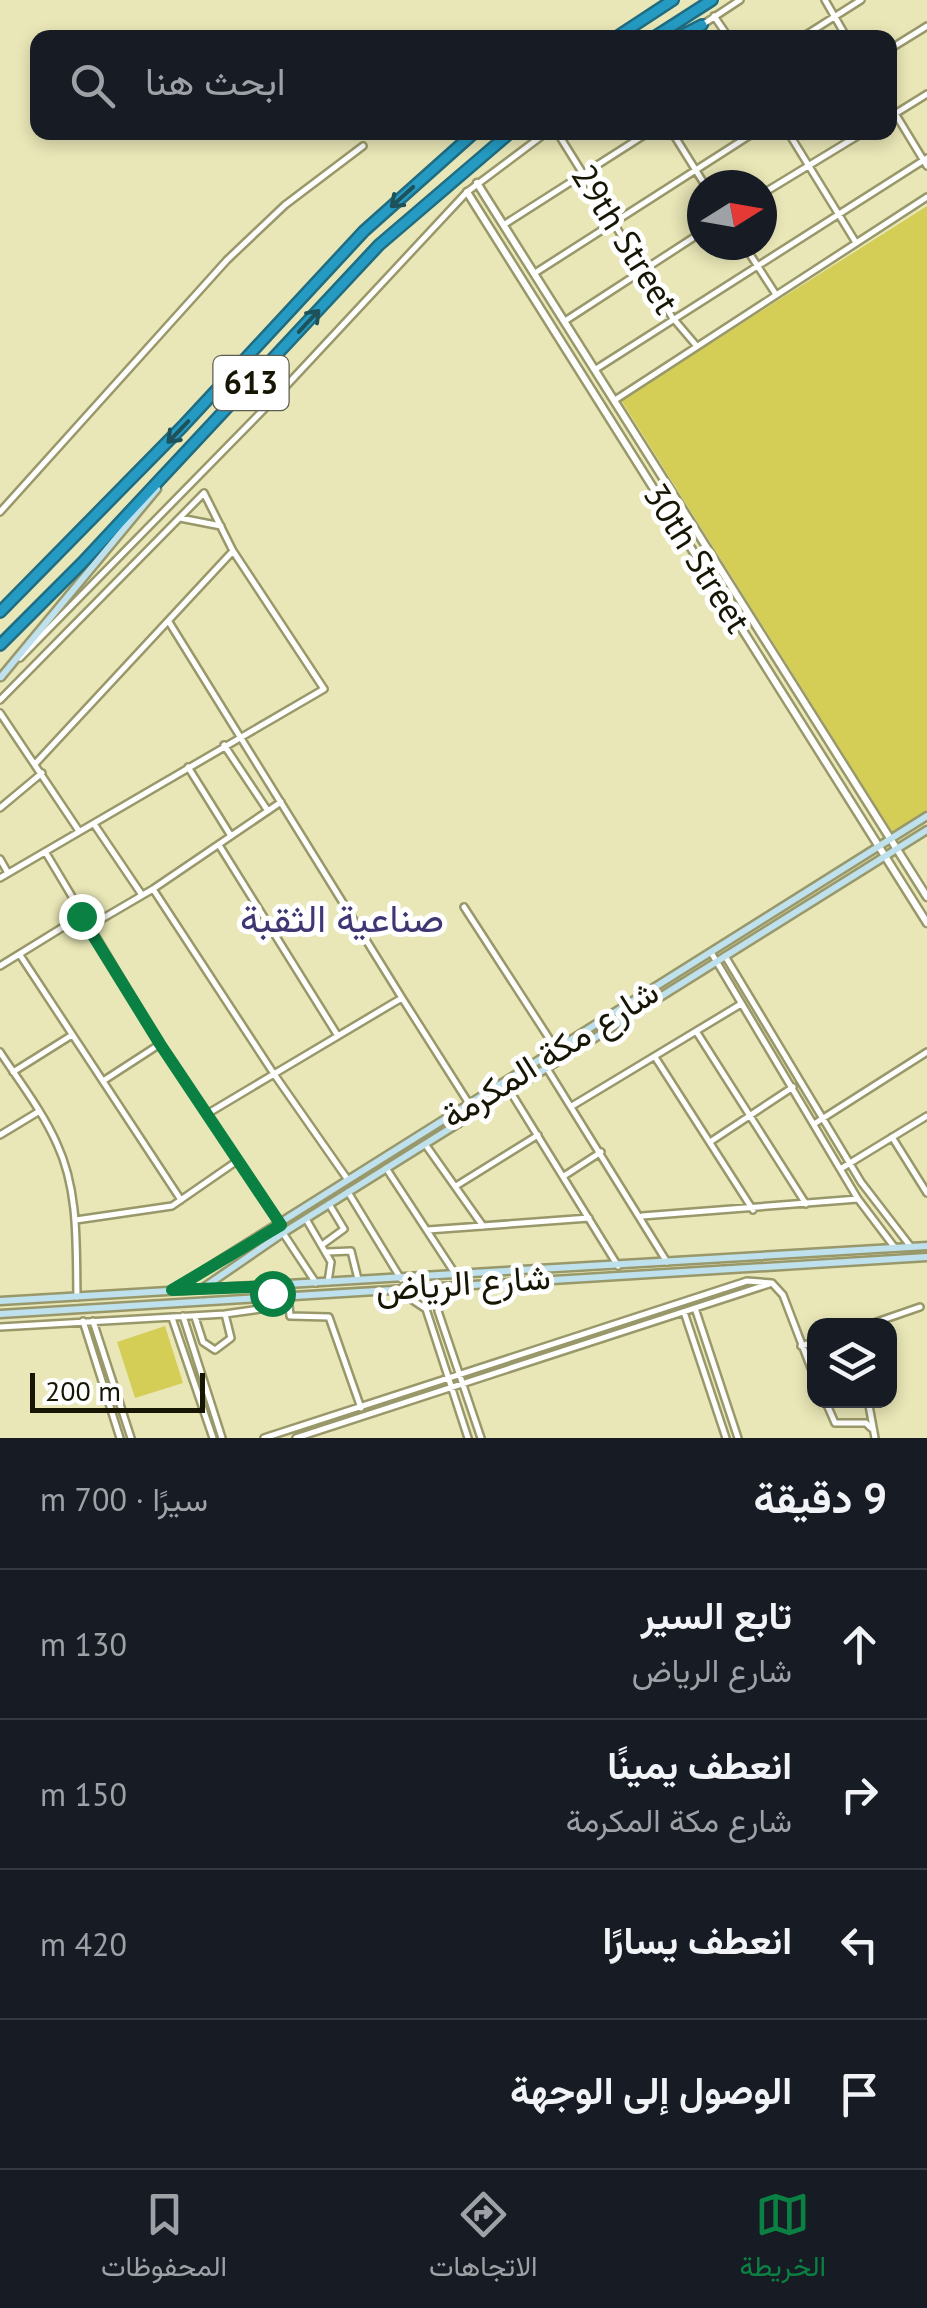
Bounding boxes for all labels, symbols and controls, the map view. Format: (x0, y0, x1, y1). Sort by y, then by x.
search box (30, 30, 897, 140)
text: ابحث هنا (145, 56, 286, 105)
icon: search (65, 58, 120, 113)
street label: 29th Street (562, 155, 690, 322)
north arrow (687, 170, 777, 260)
one-way arrow (390, 185, 415, 208)
one-way arrow (297, 309, 320, 334)
road number: 613 (214, 356, 288, 410)
one-way arrow (166, 419, 190, 443)
street label: 30th Street (634, 474, 762, 641)
district label: صناعية الثقبة (240, 893, 444, 942)
route end (59, 894, 105, 940)
street label: شارع مكة المكرمة (432, 968, 668, 1140)
street label: شارع الرياض (374, 1253, 552, 1313)
route start (250, 1271, 296, 1317)
map controls (807, 1318, 897, 1408)
button: layers (807, 1318, 897, 1408)
scale bar (30, 1368, 205, 1412)
text: 200 m (45, 1372, 121, 1409)
text: 9 دقيقة (754, 1470, 887, 1525)
text: سيرًا · 700 m (40, 1478, 208, 1520)
text: تابع السير (641, 1590, 792, 1639)
icon: ahead (832, 1617, 887, 1672)
text: 130 m (40, 1623, 127, 1665)
text: شارع الرياض (632, 1649, 792, 1691)
text: انعطف يمينًا (607, 1740, 792, 1789)
icon: right (832, 1767, 887, 1822)
text: 150 m (40, 1773, 127, 1815)
text: شارع مكة المكرمة (566, 1799, 792, 1841)
text: انعطف يسارًا (603, 1915, 792, 1964)
icon: left (832, 1917, 887, 1972)
text: 420 m (40, 1923, 127, 1965)
text: الوصول إلى الوجهة (510, 2065, 792, 2114)
icon: arrive (832, 2067, 887, 2122)
tab: المحفوظات (101, 2187, 227, 2291)
tab: الاتجاهات (429, 2187, 538, 2291)
tab: الخريطة (739, 2187, 826, 2291)

